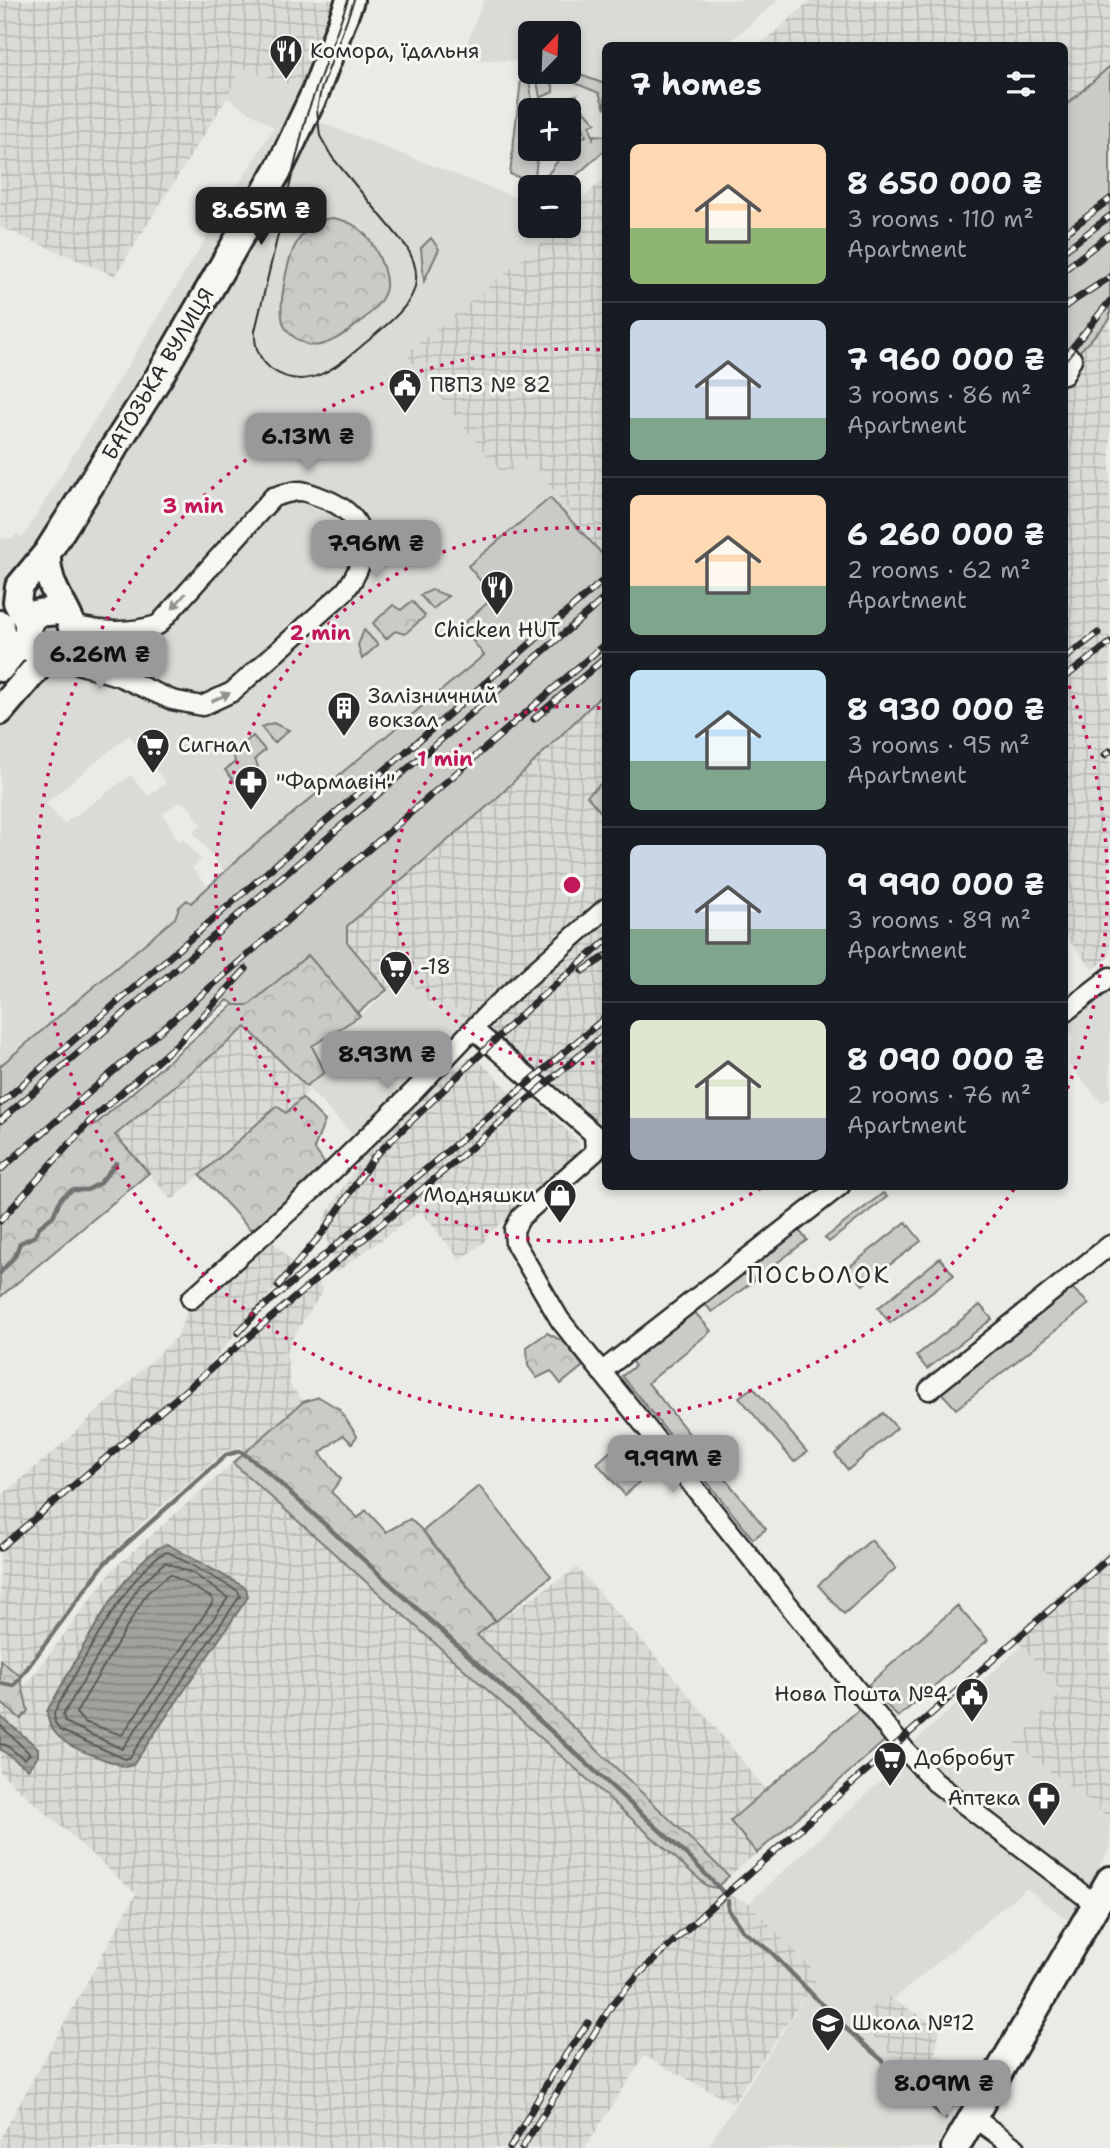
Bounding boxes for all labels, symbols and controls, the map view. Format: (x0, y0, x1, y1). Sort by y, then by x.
north arrow (518, 21, 581, 84)
map controls (518, 21, 581, 238)
restaurant icon: Комора, їдальня (267, 32, 305, 81)
place label: Комора, їдальня (310, 37, 480, 65)
text: 7 homes (630, 64, 762, 105)
icon: filters (1002, 65, 1040, 103)
button: + (518, 98, 581, 161)
text: 8 650 000 ₴ (847, 163, 1043, 204)
icon: home (686, 172, 770, 256)
button: − (518, 175, 581, 238)
pin: 8.65M ₴ (196, 188, 326, 247)
text: 8.65M ₴ (211, 195, 311, 225)
text: 3 rooms · 110 m² (847, 204, 1034, 234)
text: Apartment (847, 234, 967, 264)
street label: БАТОЗЬКА ВУЛИЦЯ (95, 283, 221, 465)
text: 7 960 000 ₴ (847, 339, 1045, 380)
icon: home (686, 348, 770, 432)
public building icon: ПВПЗ № 82 (386, 366, 424, 415)
place label: ПВПЗ № 82 (430, 371, 551, 399)
text: 3 rooms · 86 m² (847, 380, 1032, 410)
text: Apartment (847, 410, 967, 440)
pin: 6.13M ₴ (243, 414, 373, 473)
text: 6.13M ₴ (261, 421, 355, 451)
text: 3 min (162, 492, 224, 520)
text: 6 260 000 ₴ (847, 514, 1045, 555)
pin: 7.96M ₴ (311, 520, 441, 580)
icon: home (686, 523, 770, 607)
text: 7.96M ₴ (327, 528, 425, 558)
text: 2 rooms · 62 m² (847, 555, 1031, 585)
restaurant icon: Chicken HUT (478, 568, 516, 617)
text: Apartment (847, 585, 967, 615)
one-way arrow (171, 592, 187, 610)
place label: Chicken HUT (434, 616, 560, 644)
text: 2 min (289, 619, 351, 647)
pin: 6.26M ₴ (35, 632, 165, 691)
text: 6.26M ₴ (50, 639, 150, 669)
place label: Залізничний вокзал (368, 682, 498, 734)
building icon: Залізничний вокзал (325, 689, 363, 738)
text: 8 930 000 ₴ (847, 689, 1045, 730)
one-way arrow (211, 691, 231, 703)
icon: home (686, 698, 770, 782)
supermarket icon: Сигнал (134, 726, 172, 775)
text: 3 rooms · 95 m² (847, 730, 1030, 760)
place label: Сигнал (178, 731, 251, 759)
text: 1 min (417, 745, 473, 773)
text: Apartment (847, 760, 967, 790)
pharmacy icon: "Фармавін" (232, 763, 270, 812)
place label: "Фармавін" (276, 768, 395, 796)
text: 9 990 000 ₴ (847, 864, 1045, 905)
centre of rings (560, 873, 584, 897)
icon: home (686, 873, 770, 957)
text: 3 rooms · 89 m² (847, 905, 1031, 935)
text: Apartment (847, 935, 967, 965)
supermarket icon: -18 (377, 948, 415, 997)
place label: -18 (420, 953, 451, 981)
pin: 8.93M ₴ (322, 1032, 452, 1091)
text: 8.93M ₴ (338, 1039, 436, 1069)
text: 8 090 000 ₴ (847, 1039, 1045, 1080)
icon: home (686, 1048, 770, 1132)
text: 2 rooms · 76 m² (847, 1080, 1031, 1110)
text: Apartment (847, 1110, 967, 1140)
shop icon: Модняшки (541, 1176, 579, 1225)
place label: Модняшки (423, 1181, 536, 1209)
district label: ПОСЬОЛОК (747, 1259, 891, 1291)
pin: 9.99M ₴ (608, 1436, 738, 1495)
text: 9.99M ₴ (624, 1443, 722, 1473)
public building icon: Нова Пошта №4 (953, 1675, 991, 1724)
place label: Нова Пошта №4 (774, 1680, 948, 1708)
supermarket icon: Добробут (871, 1739, 909, 1788)
place label: Добробут (914, 1744, 1015, 1772)
pharmacy icon: Аптека (1025, 1779, 1063, 1828)
place label: Аптека (947, 1784, 1020, 1812)
school or university icon: Школа №12 (809, 2004, 847, 2053)
place label: Школа №12 (852, 2009, 975, 2037)
pin: 8.09M ₴ (879, 2060, 1009, 2120)
text: 8.09M ₴ (894, 2068, 994, 2098)

